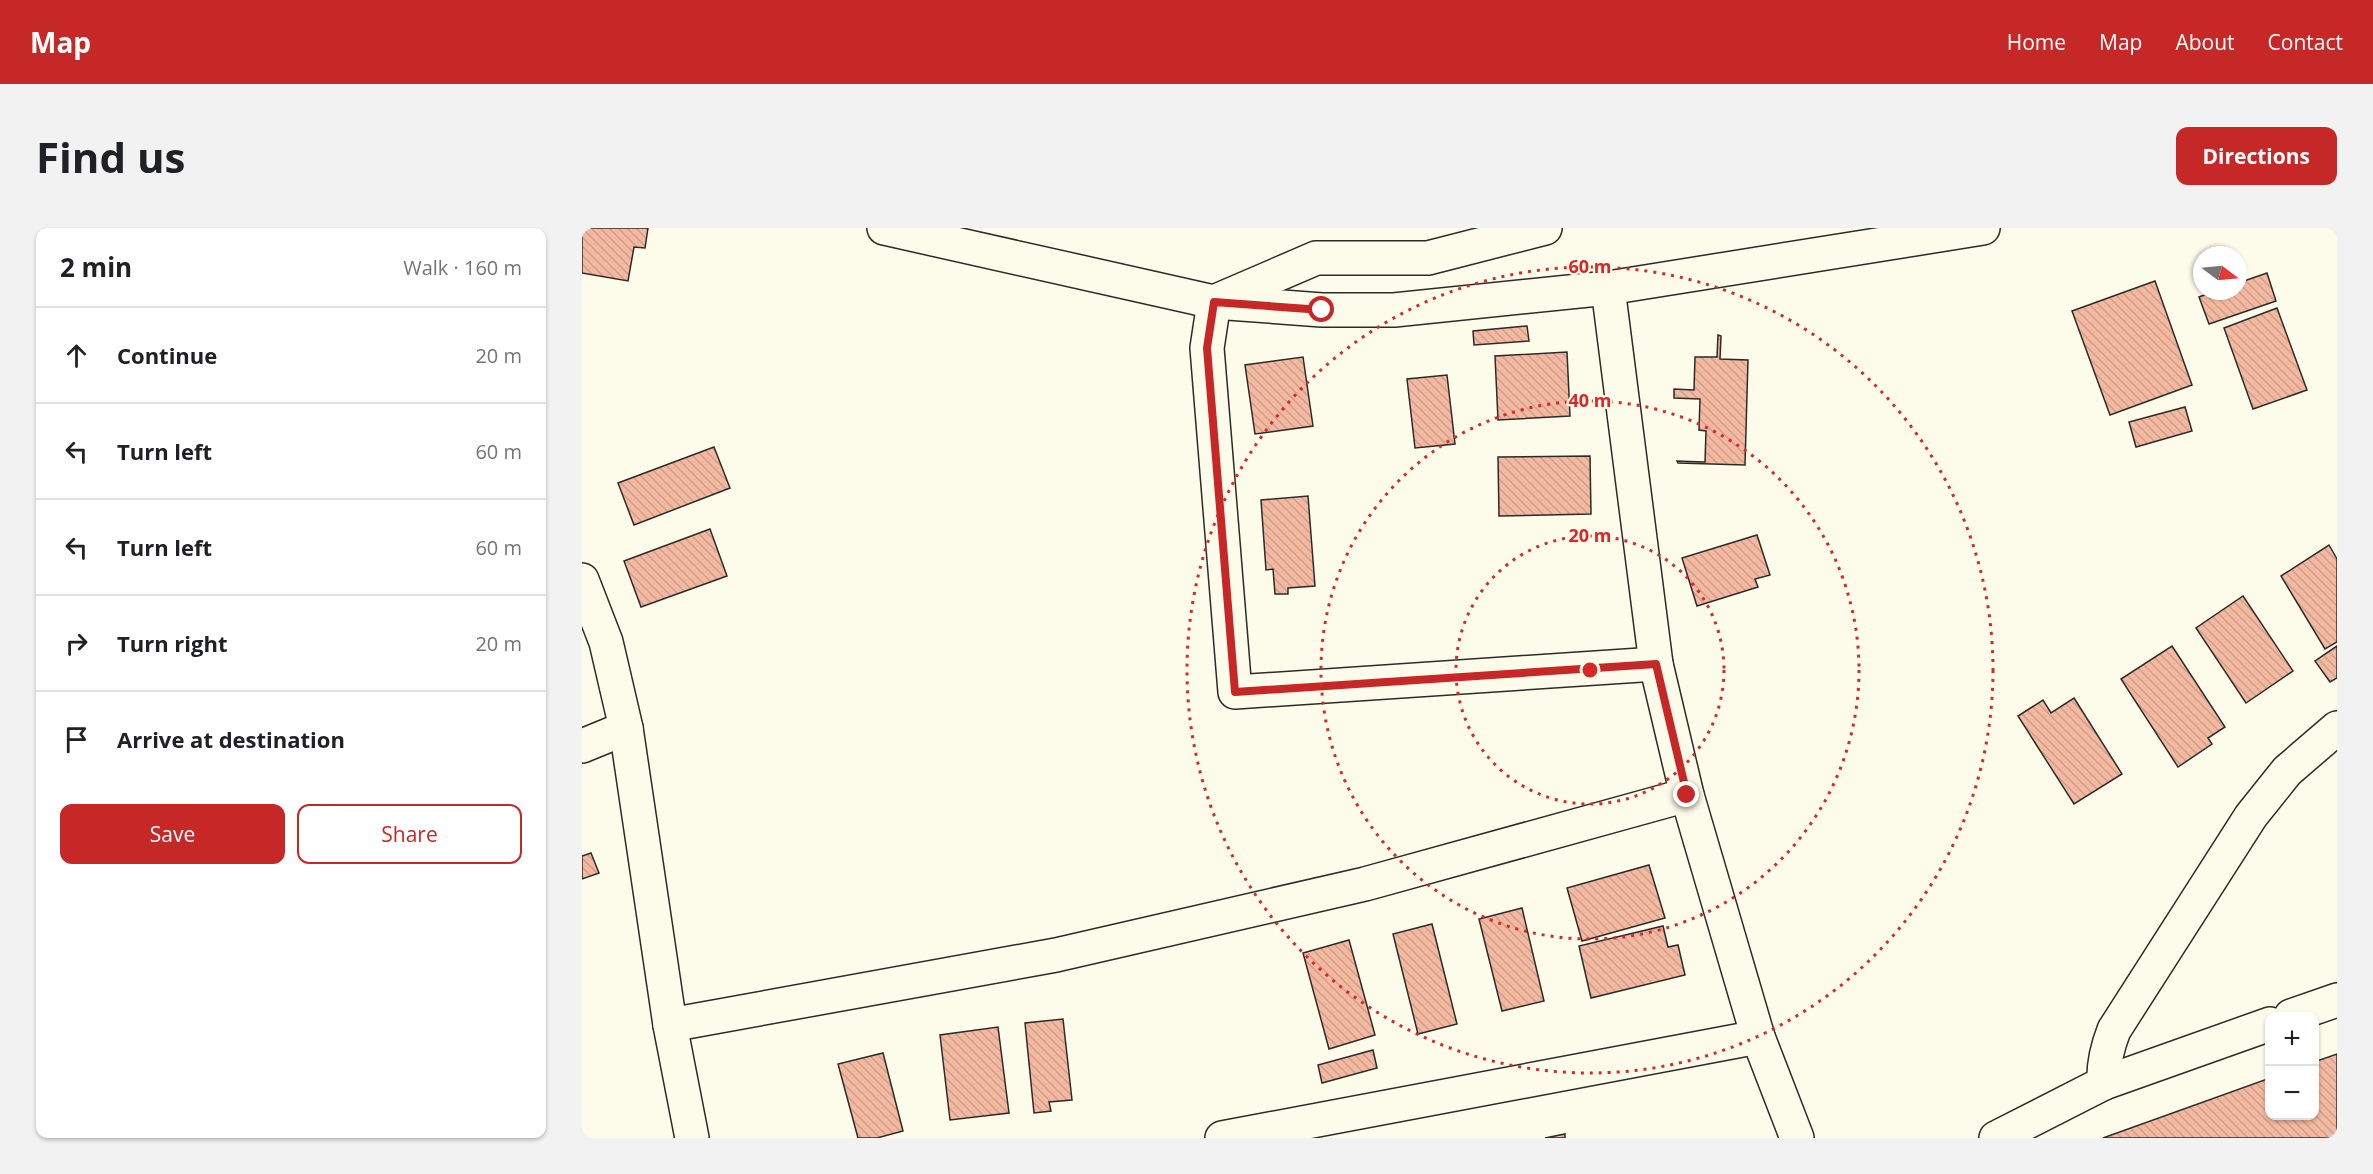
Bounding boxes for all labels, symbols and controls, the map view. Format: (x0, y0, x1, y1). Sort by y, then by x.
text: Map (30, 23, 91, 61)
text: Home (2007, 28, 2066, 56)
text: Map (2099, 28, 2142, 56)
text: About (2175, 28, 2235, 56)
text: Contact (2268, 28, 2343, 56)
button: Directions (2176, 127, 2337, 185)
text: Find us (36, 128, 185, 185)
north arrow (2193, 246, 2247, 300)
text: 2 min (60, 249, 132, 285)
text: Walk · 160 m (403, 254, 522, 281)
text: 60 m (1569, 254, 1611, 278)
route start (1308, 296, 1334, 322)
icon: ahead (60, 339, 93, 372)
text: Continue (117, 340, 217, 370)
text: 20 m (475, 342, 522, 369)
text: 40 m (1569, 388, 1611, 412)
icon: left (60, 435, 93, 468)
text: Turn left (117, 436, 212, 466)
text: 60 m (475, 438, 522, 465)
text: 20 m (1569, 523, 1611, 547)
icon: left (60, 531, 93, 564)
text: Turn left (117, 532, 212, 562)
text: 60 m (475, 534, 522, 561)
icon: right (60, 627, 93, 660)
text: Turn right (117, 628, 228, 658)
text: 20 m (475, 630, 522, 657)
centre of rings (1580, 660, 1600, 680)
icon: arrive (60, 723, 93, 756)
text: Arrive at destination (117, 724, 345, 754)
route end (1673, 781, 1699, 807)
button: Save (60, 804, 285, 864)
button: Share (297, 804, 522, 864)
map controls (2265, 1012, 2319, 1120)
button: + (2265, 1012, 2319, 1066)
button: − (2265, 1066, 2319, 1120)

